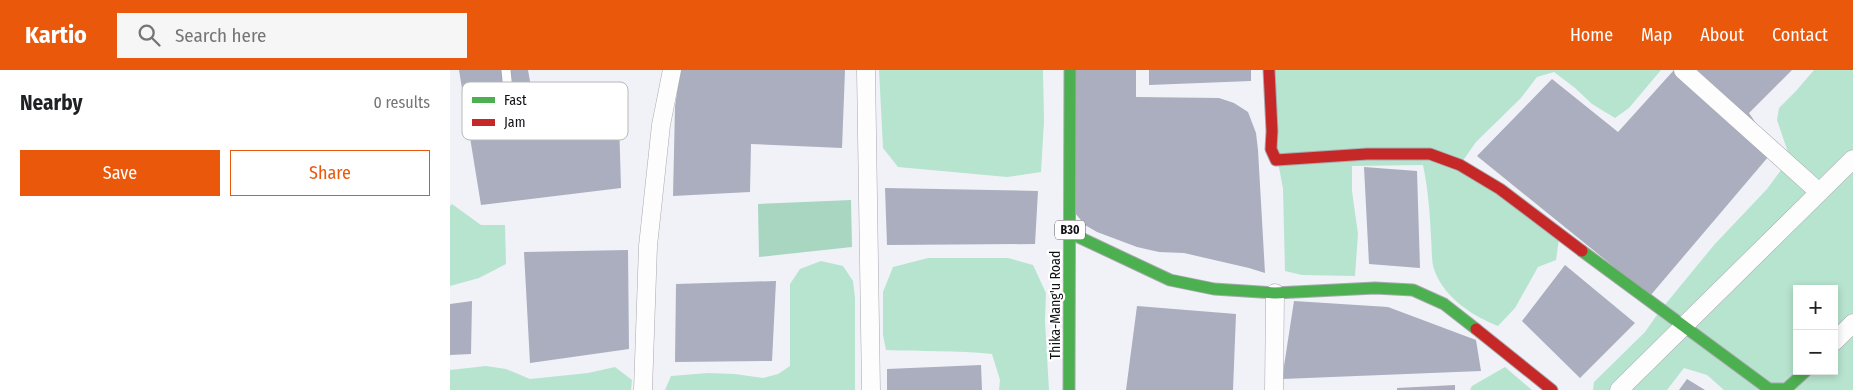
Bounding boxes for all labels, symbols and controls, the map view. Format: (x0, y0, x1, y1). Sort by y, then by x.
search box (117, 13, 467, 58)
text: Kartio (25, 21, 87, 49)
icon: search (135, 21, 163, 49)
text: Search here (175, 24, 266, 47)
text: Home (1570, 24, 1613, 46)
text: Map (1641, 24, 1672, 46)
text: About (1700, 24, 1744, 46)
text: Contact (1772, 24, 1828, 46)
legend (462, 82, 628, 140)
text: Nearby (20, 90, 82, 116)
text: Fast (504, 92, 527, 109)
text: 0 results (373, 93, 430, 112)
text: Jam (504, 114, 525, 131)
button: Save (20, 150, 220, 196)
button: Share (230, 150, 430, 196)
road number: B30 (1055, 220, 1085, 240)
street label: Thika-Mang'u Road (1047, 251, 1064, 359)
map controls (1793, 285, 1838, 375)
button: + (1793, 285, 1838, 330)
button: − (1793, 330, 1838, 375)

